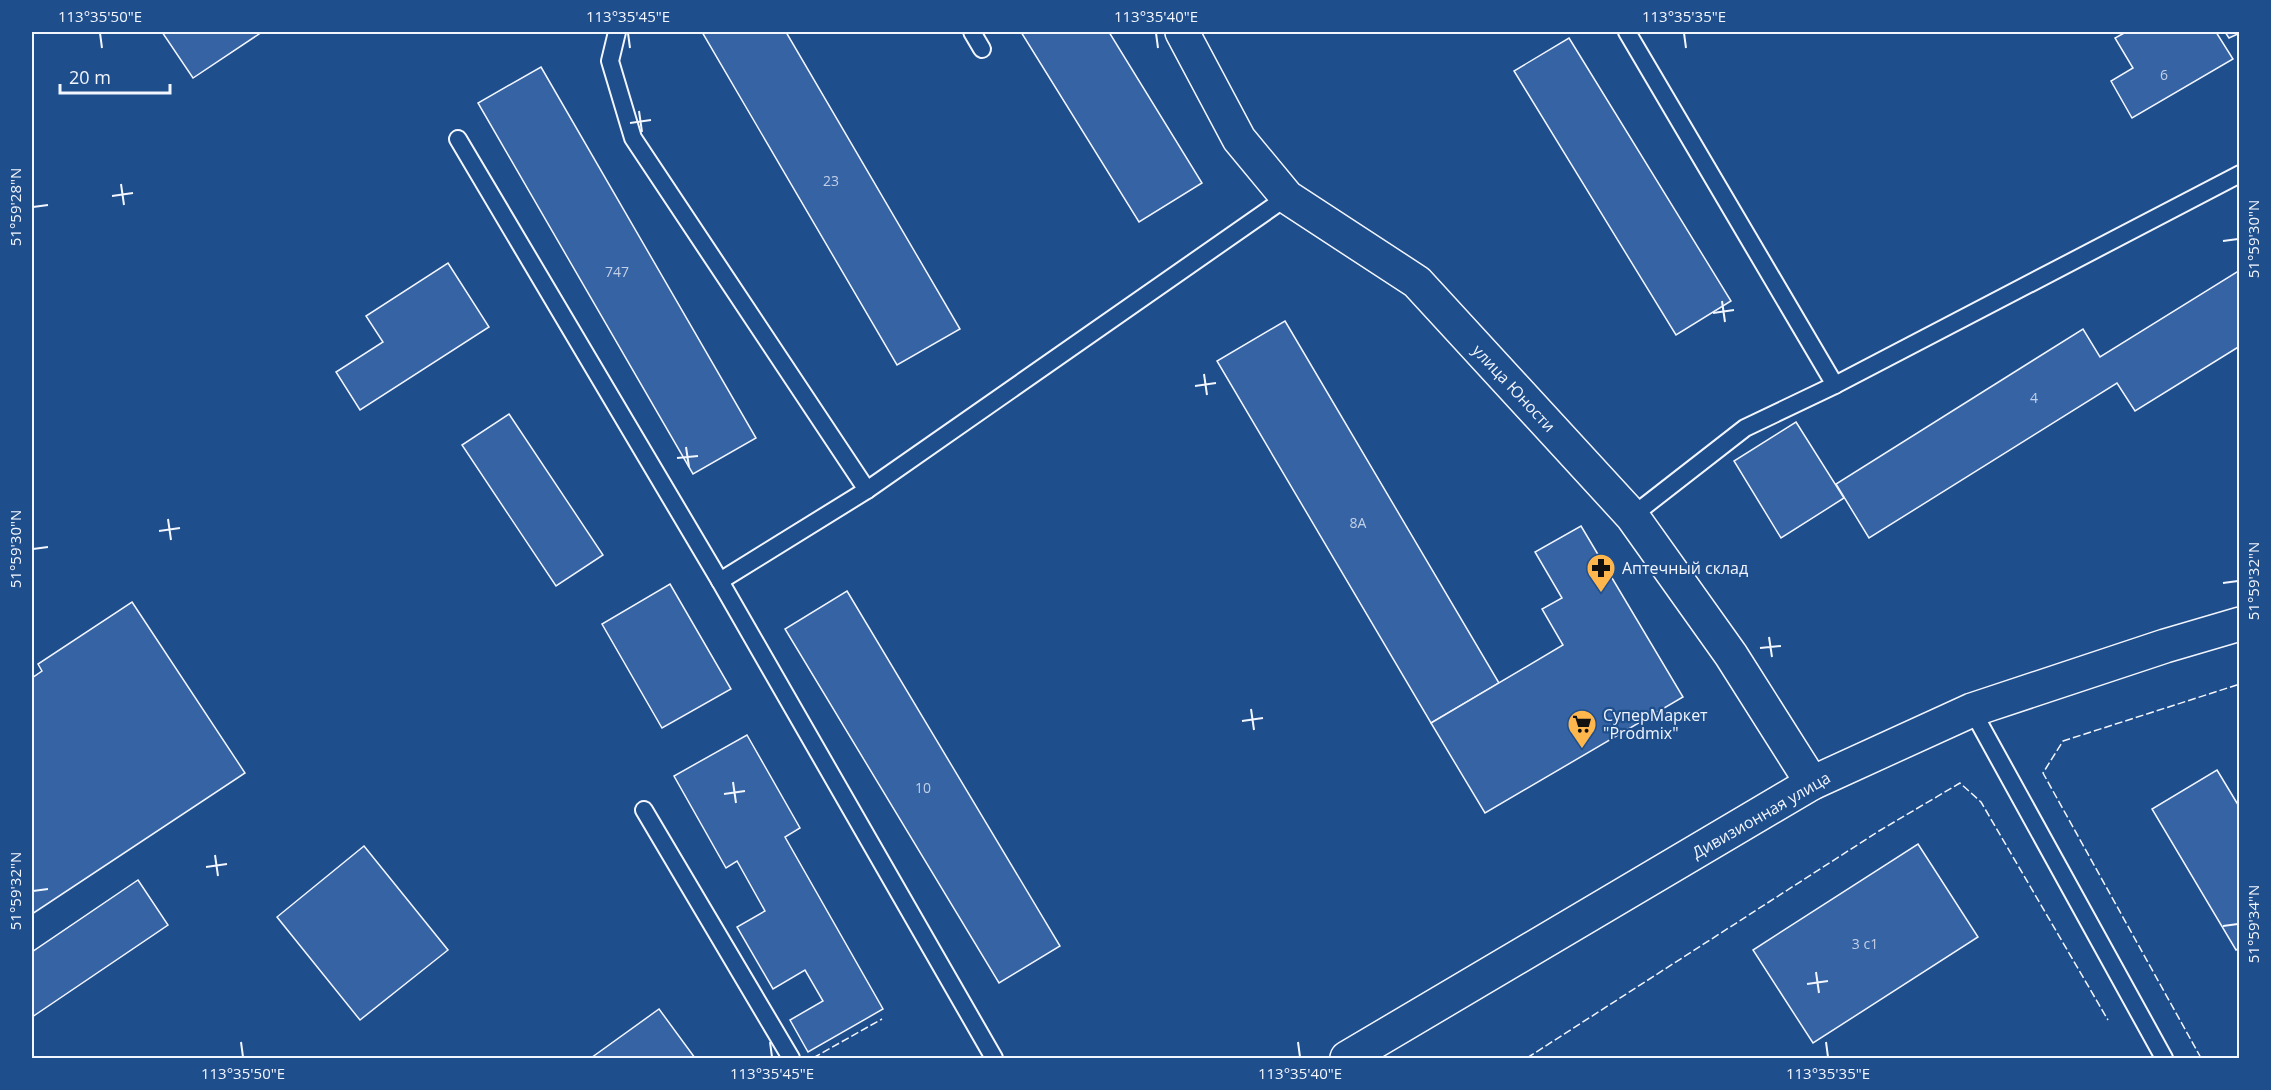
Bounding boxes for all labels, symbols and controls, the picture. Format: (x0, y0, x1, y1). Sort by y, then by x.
text: 113°35'50"E (58, 6, 142, 26)
text: 113°35'45"E (586, 6, 670, 26)
text: 113°35'40"E (1114, 6, 1198, 26)
text: 113°35'35"E (1642, 6, 1726, 26)
scale bar (60, 57, 170, 95)
text: 20 m (69, 65, 111, 89)
house number: 6 (2160, 65, 2168, 84)
text: 51°59'28"N (5, 168, 25, 246)
house number: 23 (823, 171, 839, 190)
text: 51°59'30"N (2243, 200, 2263, 278)
house number: 747 (605, 262, 629, 281)
street label: улица Юности (1468, 339, 1560, 437)
house number: 4 (2030, 388, 2038, 407)
text: 51°59'30"N (5, 510, 25, 588)
house number: 8А (1350, 513, 1367, 532)
text: 51°59'32"N (2243, 542, 2263, 620)
pharmacy icon: Аптечный склад (1585, 552, 1617, 594)
place label: Аптечный склад (1622, 557, 1748, 579)
place label: СуперМаркет "Prodmix" (1603, 704, 1708, 744)
supermarket icon: СуперМаркет "Prodmix" (1566, 708, 1598, 750)
street label: Дивизионная улица (1688, 766, 1834, 864)
house number: 10 (915, 778, 931, 797)
text: 51°59'32"N (5, 852, 25, 930)
text: 51°59'34"N (2243, 885, 2263, 963)
house number: 3 с1 (1852, 934, 1878, 953)
text: 113°35'50"E (201, 1063, 285, 1083)
text: 113°35'45"E (730, 1063, 814, 1083)
text: 113°35'40"E (1258, 1063, 1342, 1083)
text: 113°35'35"E (1786, 1063, 1870, 1083)

